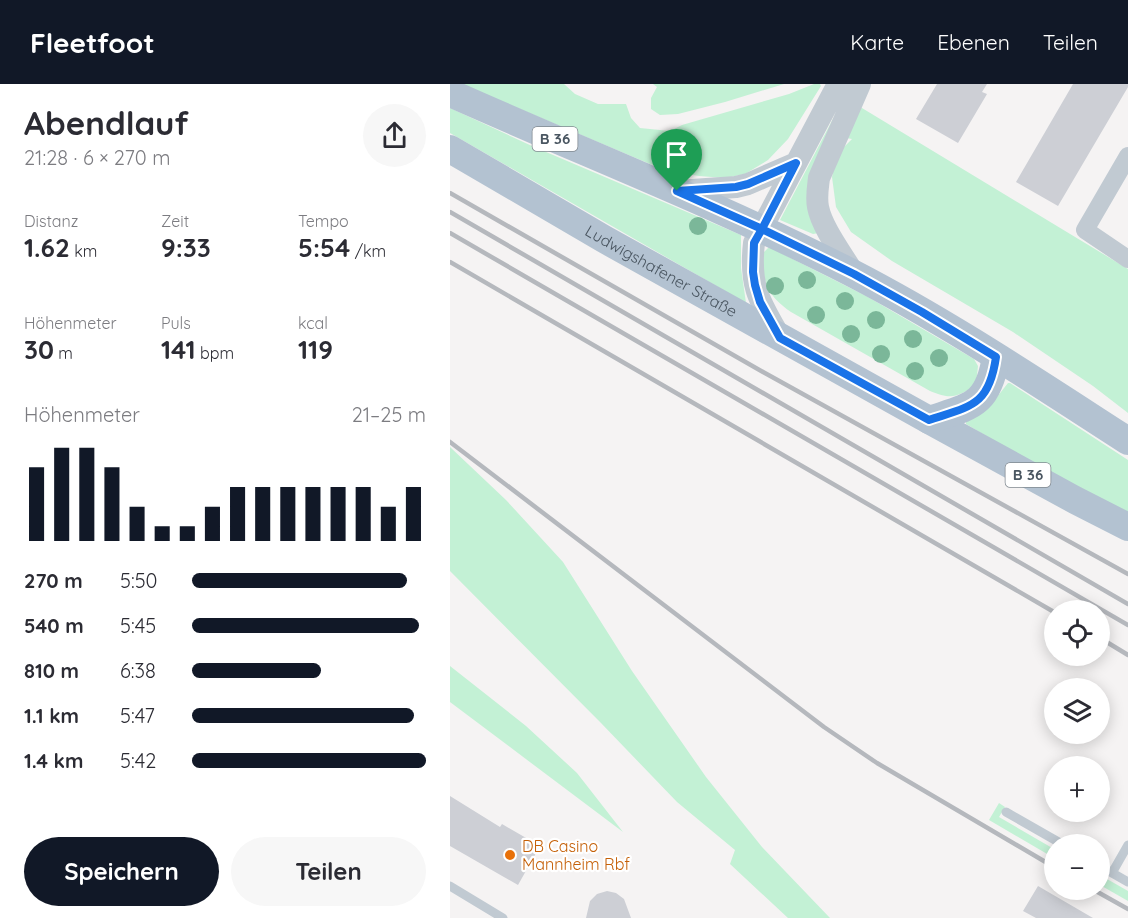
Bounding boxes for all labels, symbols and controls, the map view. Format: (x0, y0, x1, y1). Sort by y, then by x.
text: Fleetfoot (30, 25, 155, 60)
text: Karte (850, 29, 904, 55)
text: Ebenen (937, 29, 1010, 55)
text: Teilen (1043, 29, 1098, 55)
text: Abendlauf (24, 102, 189, 143)
button: share (363, 104, 426, 167)
road number: B 36 (532, 127, 578, 151)
pin (651, 129, 702, 191)
icon: arrive (660, 138, 693, 171)
text: 21:28 · 6 × 270 m (24, 145, 170, 170)
text: Distanz (24, 211, 78, 231)
text: Zeit (161, 211, 189, 231)
text: Tempo (298, 211, 349, 231)
street label: Ludwigshafener Straße (582, 220, 741, 321)
text: 1.62 (24, 231, 70, 264)
text: 9:33 (161, 231, 211, 264)
text: 5:54 (298, 231, 350, 264)
text: km (70, 241, 97, 261)
text: /km (350, 241, 386, 261)
text: Höhenmeter (24, 313, 117, 333)
text: Puls (161, 313, 191, 333)
text: kcal (298, 313, 328, 333)
text: 30 (24, 333, 54, 366)
text: 141 (161, 333, 196, 366)
text: 119 (298, 333, 333, 366)
text: m (54, 343, 73, 363)
text: bpm (196, 343, 234, 363)
text: Höhenmeter (24, 402, 140, 427)
text: 21–25 m (352, 402, 426, 427)
road number: B 36 (1006, 463, 1050, 487)
text: 270 m (24, 568, 83, 593)
text: 5:50 (120, 568, 157, 593)
map controls (1044, 600, 1110, 900)
button: locate (1044, 600, 1110, 666)
text: 540 m (24, 613, 84, 638)
text: 5:45 (120, 613, 156, 638)
text: 810 m (24, 658, 79, 683)
text: 6:38 (120, 658, 156, 683)
button: layers (1044, 678, 1110, 744)
text: 1.1 km (24, 703, 79, 728)
text: 5:47 (120, 703, 155, 728)
text: 1.4 km (24, 748, 83, 773)
text: 5:42 (120, 748, 156, 773)
button: + (1044, 756, 1110, 822)
button: − (1044, 834, 1110, 900)
place label: DB Casino Mannheim Rbf (522, 836, 630, 874)
button: Speichern (24, 837, 219, 906)
button: Teilen (231, 837, 426, 906)
marker: DB Casino Mannheim Rbf (503, 848, 517, 862)

